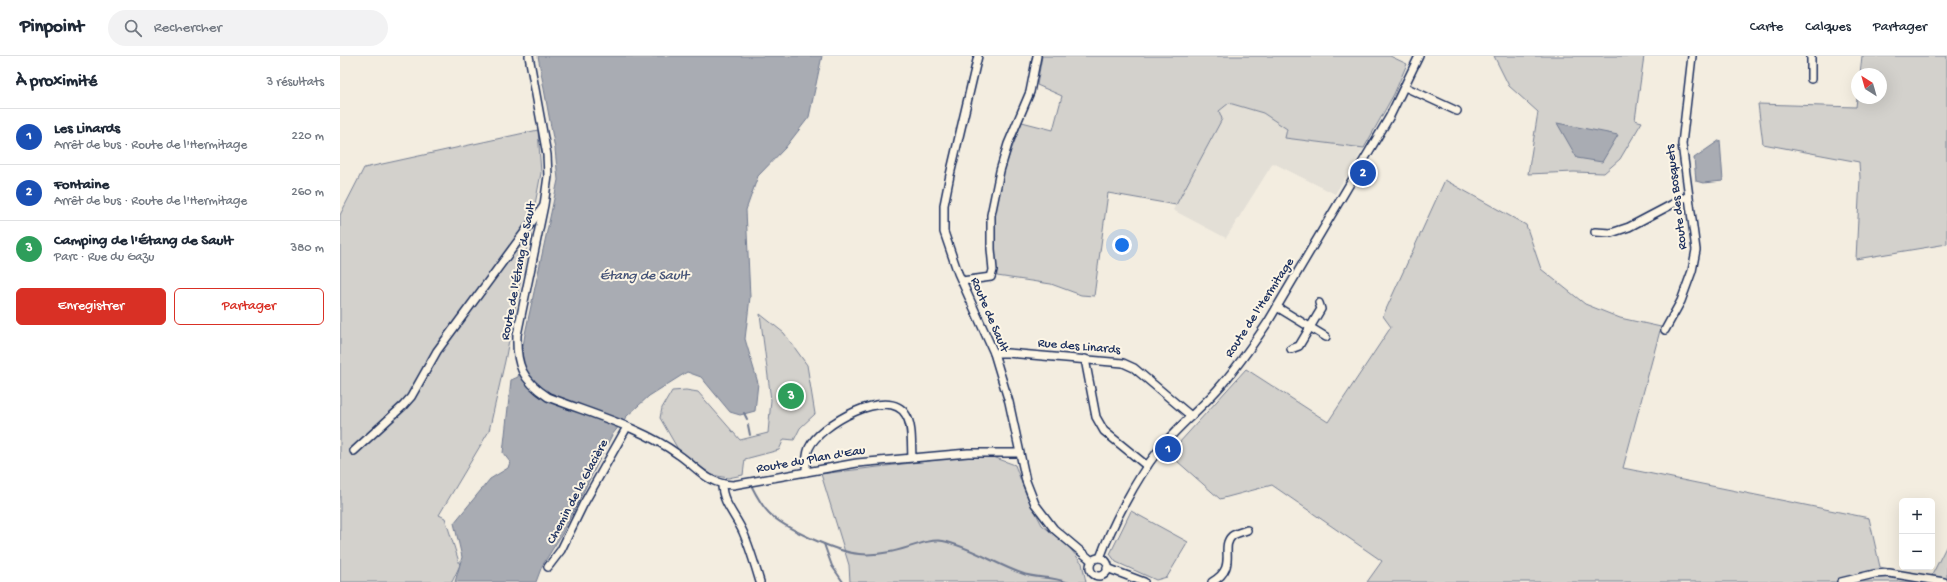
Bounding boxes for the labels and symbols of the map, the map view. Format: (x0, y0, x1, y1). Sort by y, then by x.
north arrow (1851, 68, 1887, 104)
street label: Route des Bosquets (1663, 142, 1691, 250)
pin: 2 (1350, 158, 1376, 188)
street label: Route de l'Étang de Sault (497, 199, 540, 341)
your location (1112, 235, 1132, 255)
street label: Route de l'Hermitage (1222, 255, 1298, 361)
water label: Étang de Sault (600, 268, 691, 285)
street label: Route de Sault (967, 275, 1012, 356)
street label: Rue des Linards (1037, 336, 1122, 358)
pin: 3 (778, 381, 804, 411)
pin: 1 (1155, 434, 1181, 464)
street label: Chemin de la Glacière (544, 437, 612, 547)
street label: Route du Plan d'Eau (755, 443, 867, 477)

